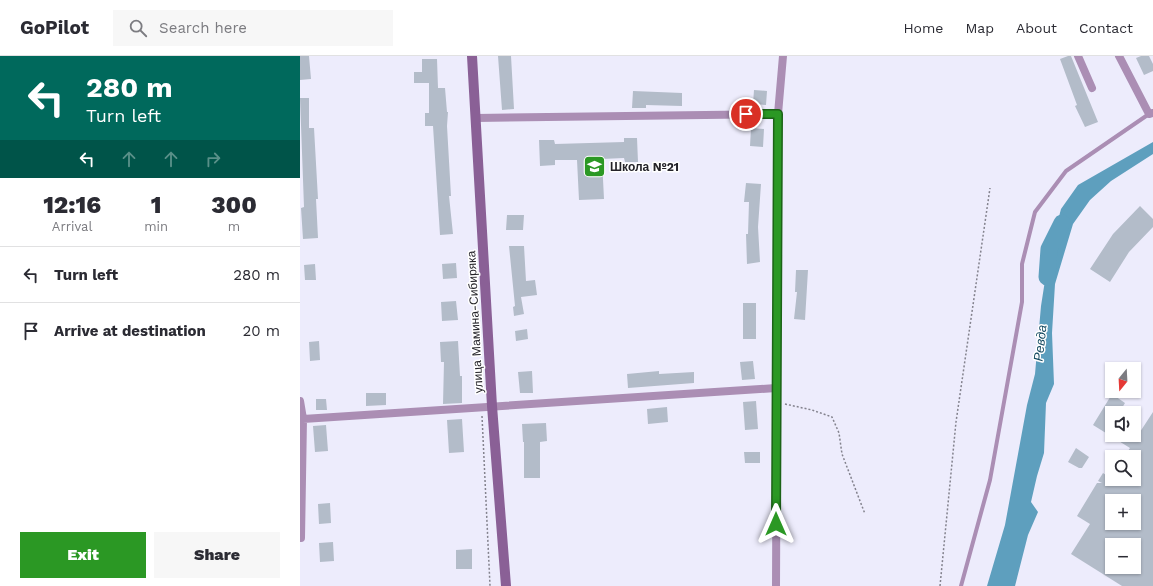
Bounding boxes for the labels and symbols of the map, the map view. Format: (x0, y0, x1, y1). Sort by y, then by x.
pin (729, 97, 763, 131)
school or university icon: Школа №21 (582, 154, 608, 180)
place label: Школа №21 (610, 160, 679, 174)
street label: улица Мамина-Сибиряка (464, 250, 486, 393)
water label: Ревда (1031, 324, 1049, 362)
north arrow (1105, 362, 1141, 398)
position arrow (755, 503, 797, 545)

